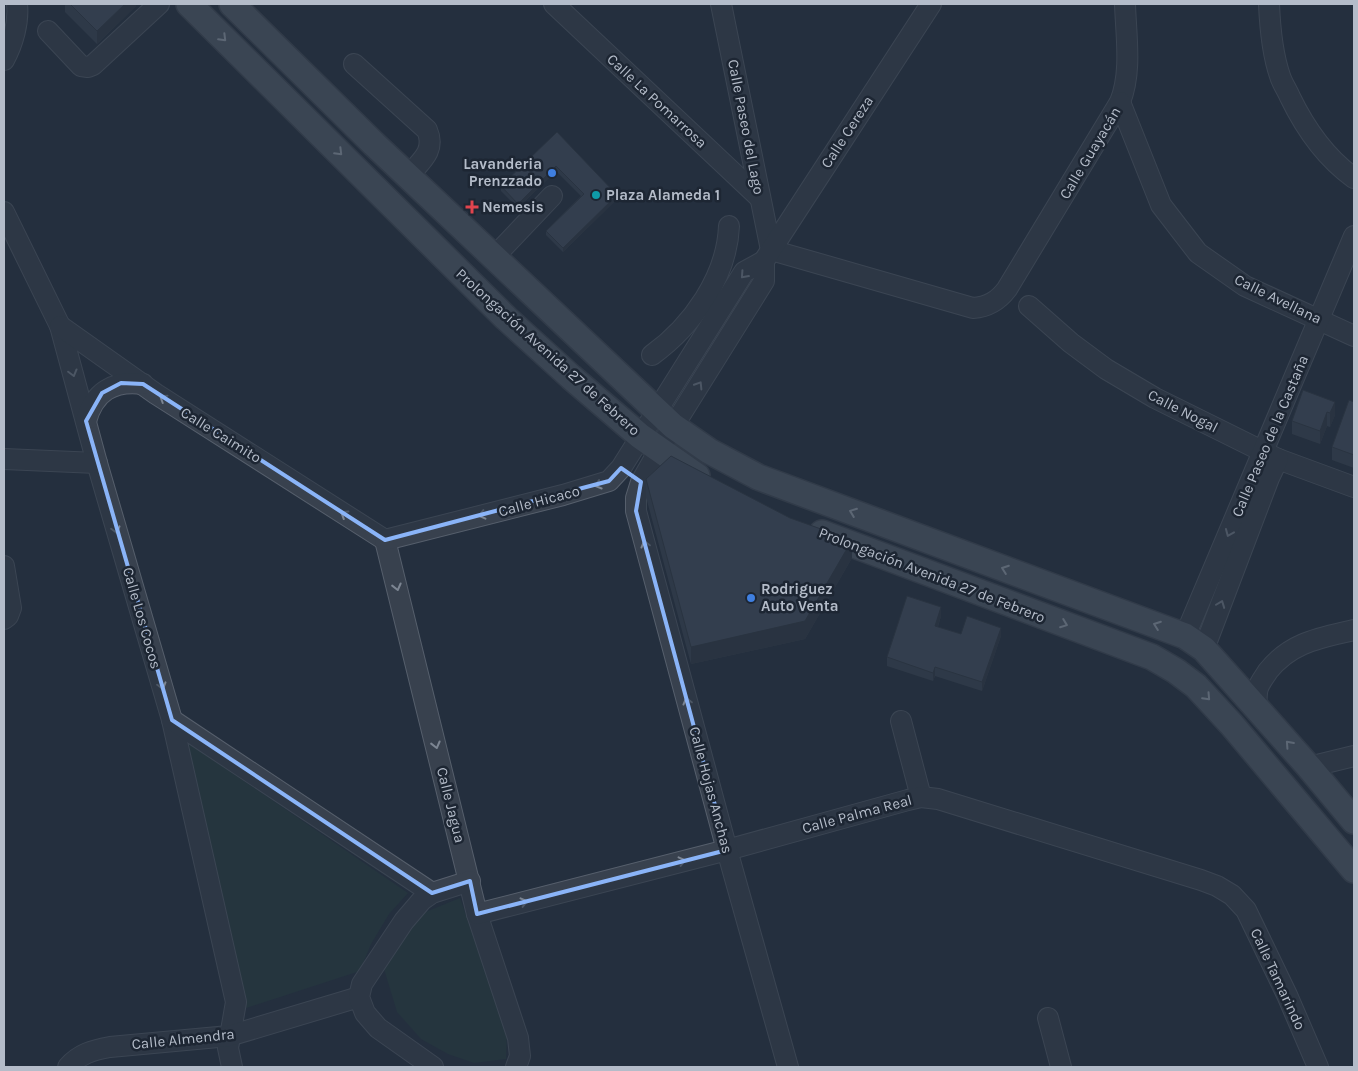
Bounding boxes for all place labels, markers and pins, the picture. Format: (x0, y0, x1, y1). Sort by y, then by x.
place label: Lavanderia Prenzzado (463, 155, 542, 190)
marker: Lavanderia Prenzzado (546, 167, 558, 179)
place label: Plaza Alameda 1 (606, 186, 720, 204)
marker: Plaza Alameda 1 (590, 189, 602, 201)
place label: Nemesis (482, 198, 544, 216)
marker: Nemesis (466, 201, 478, 213)
place label: Rodriguez Auto Venta (761, 580, 838, 615)
marker: Rodriguez Auto Venta (745, 592, 757, 604)

